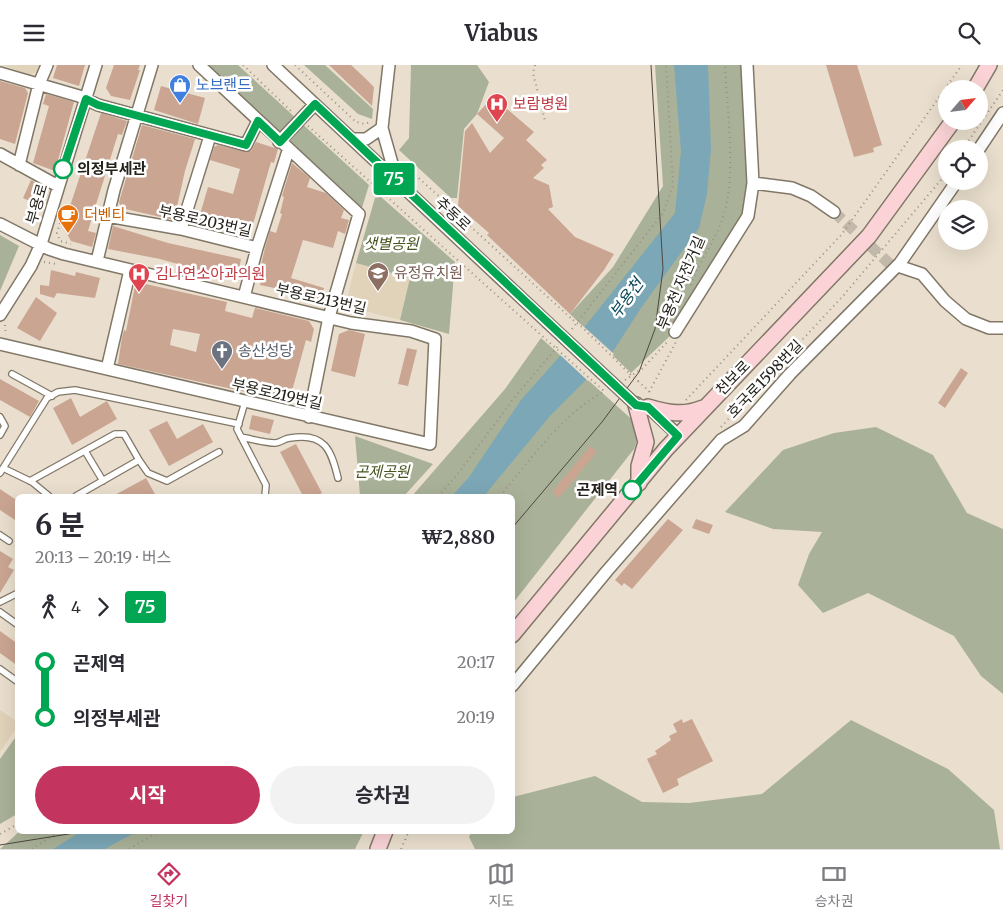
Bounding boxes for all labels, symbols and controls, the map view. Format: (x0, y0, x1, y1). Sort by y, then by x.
icon: menu (20, 19, 48, 47)
text: Viabus (465, 19, 538, 47)
icon: search (955, 19, 983, 47)
shop icon: 노브랜드 (168, 73, 192, 104)
place label: 노브랜드 (196, 75, 251, 94)
north arrow (938, 80, 988, 130)
map controls (938, 80, 988, 250)
hospital icon: 보람병원 (485, 92, 509, 123)
place label: 보람병원 (513, 94, 568, 113)
button: locate (938, 140, 988, 190)
marker: 의정부세관 (53, 159, 73, 179)
place label: 의정부세관 (77, 159, 146, 178)
line badge: 75 (372, 163, 416, 195)
text: 75 (384, 167, 404, 190)
street label: 부용로 (22, 181, 51, 226)
street label: 추동로 (432, 193, 475, 235)
button: layers (938, 200, 988, 250)
street label: 부용로203번길 (157, 201, 254, 240)
cafe icon: 더벤티 (56, 203, 80, 234)
place label: 더벤티 (84, 205, 125, 224)
street label: 부용천 자전거길 (652, 233, 709, 333)
park label: 샛별공원 (363, 234, 420, 253)
school or university icon: 유정유치원 (366, 261, 390, 292)
hospital icon: 김나연소아과의원 (127, 262, 151, 293)
place label: 유정유치원 (394, 263, 463, 282)
place label: 김나연소아과의원 (155, 264, 265, 283)
water label: 부용천 (605, 272, 648, 322)
street label: 부용로213번길 (274, 279, 368, 318)
street label: 호국로1598번길 (723, 336, 807, 422)
church icon: 송산성당 (210, 339, 234, 370)
place label: 송산성당 (238, 341, 293, 360)
street label: 천보로 (711, 356, 754, 399)
street label: 부용로219번길 (230, 374, 324, 413)
park label: 곤제공원 (354, 462, 411, 481)
place label: 곤제역 (577, 480, 618, 499)
marker: 곤제역 (622, 480, 642, 500)
text: 6 분 (35, 507, 85, 543)
text: ₩2,880 (422, 525, 495, 549)
text: 20:13 – 20:19 · 버스 (35, 547, 171, 567)
icon: walk (35, 593, 63, 621)
icon: forward (89, 593, 117, 621)
text: 75 (135, 595, 156, 618)
text: 4 (71, 597, 81, 617)
text: 곤제역 (73, 651, 125, 675)
text: 20:17 (457, 652, 495, 672)
text: 의정부세관 (73, 706, 160, 730)
text: 20:19 (456, 707, 495, 727)
button: 시작 (35, 766, 260, 824)
button: 승차권 (270, 766, 495, 824)
tab: 길찾기 (150, 860, 188, 910)
tab: 지도 (487, 860, 515, 910)
tab: 승차권 (815, 860, 853, 910)

